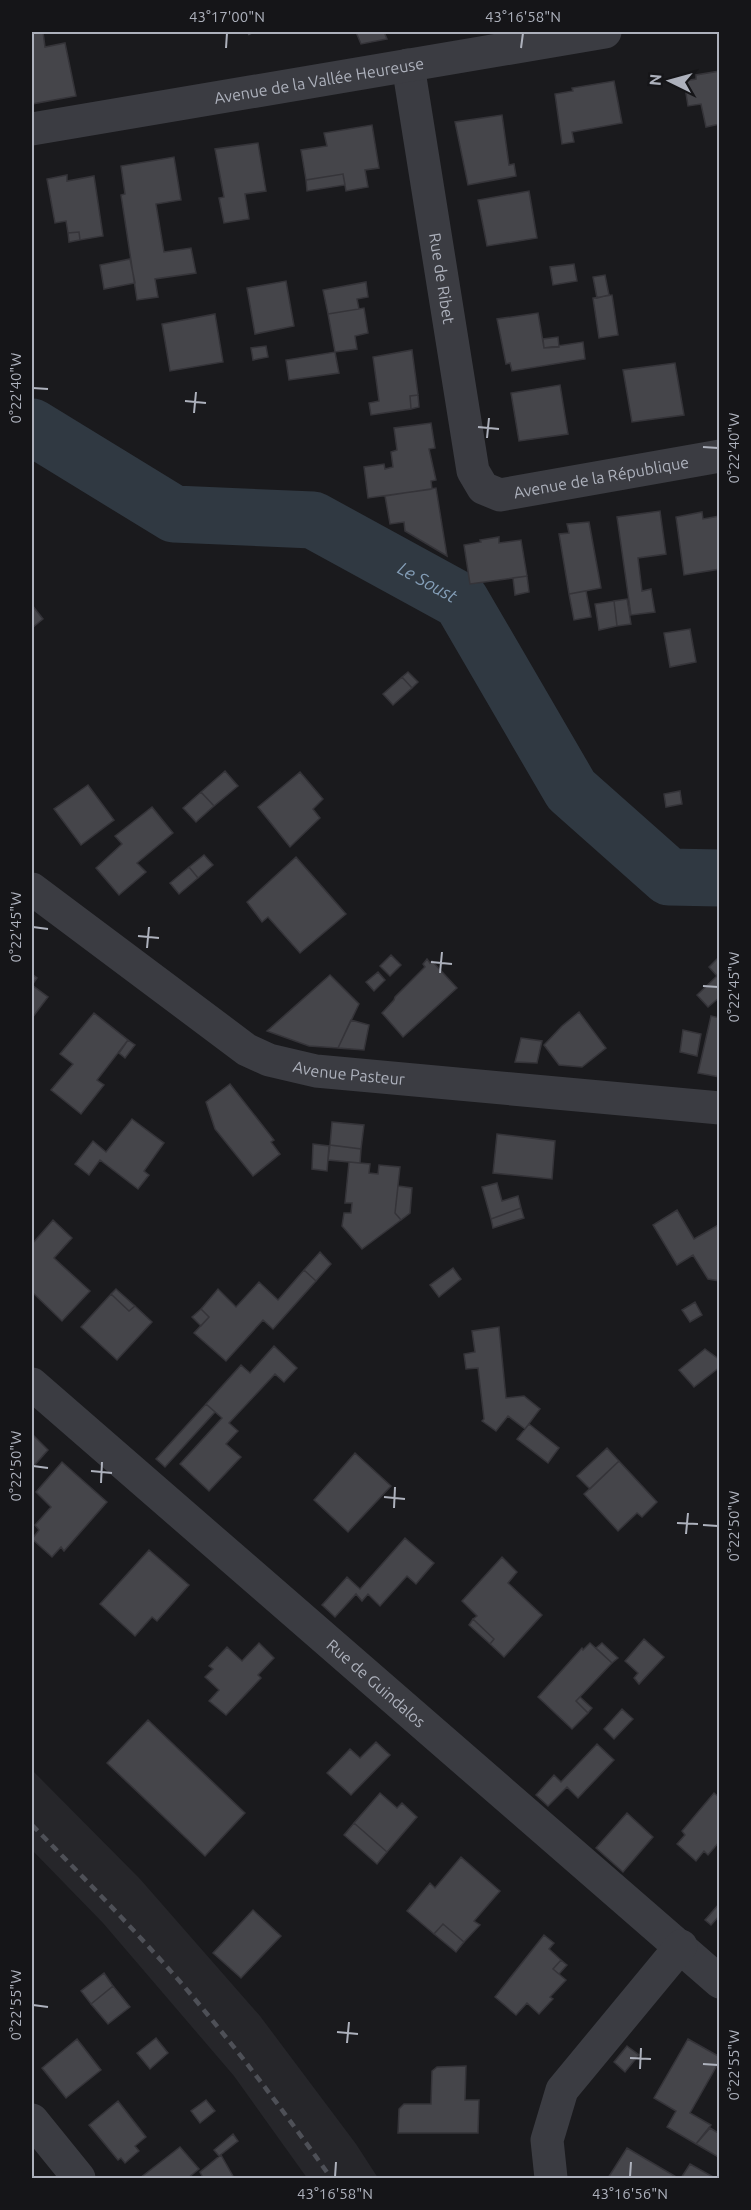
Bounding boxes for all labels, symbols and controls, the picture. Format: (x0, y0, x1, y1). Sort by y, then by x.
text: 43°17'00"N (189, 8, 265, 25)
text: 43°16'58"N (485, 8, 561, 25)
north arrow (640, 51, 700, 111)
street label: Avenue de la Vallée Heureuse (213, 54, 425, 107)
text: N (646, 73, 665, 86)
street label: Rue de Ribet (426, 231, 458, 326)
text: 0°22'40"W (7, 352, 24, 423)
text: 0°22'40"W (725, 412, 742, 483)
street label: Avenue de la République (512, 453, 690, 501)
water label: Le Soust (395, 557, 462, 606)
text: 0°22'45"W (7, 891, 24, 962)
text: 0°22'45"W (725, 951, 742, 1022)
street label: Avenue Pasteur (291, 1057, 406, 1088)
text: 0°22'50"W (7, 1430, 24, 1501)
text: 0°22'50"W (725, 1490, 742, 1561)
street label: Rue de Guindalos (323, 1636, 429, 1731)
text: 0°22'55"W (7, 1969, 24, 2040)
text: 0°22'55"W (725, 2029, 742, 2100)
text: 43°16'58"N (297, 2185, 373, 2202)
text: 43°16'56"N (592, 2185, 668, 2202)

